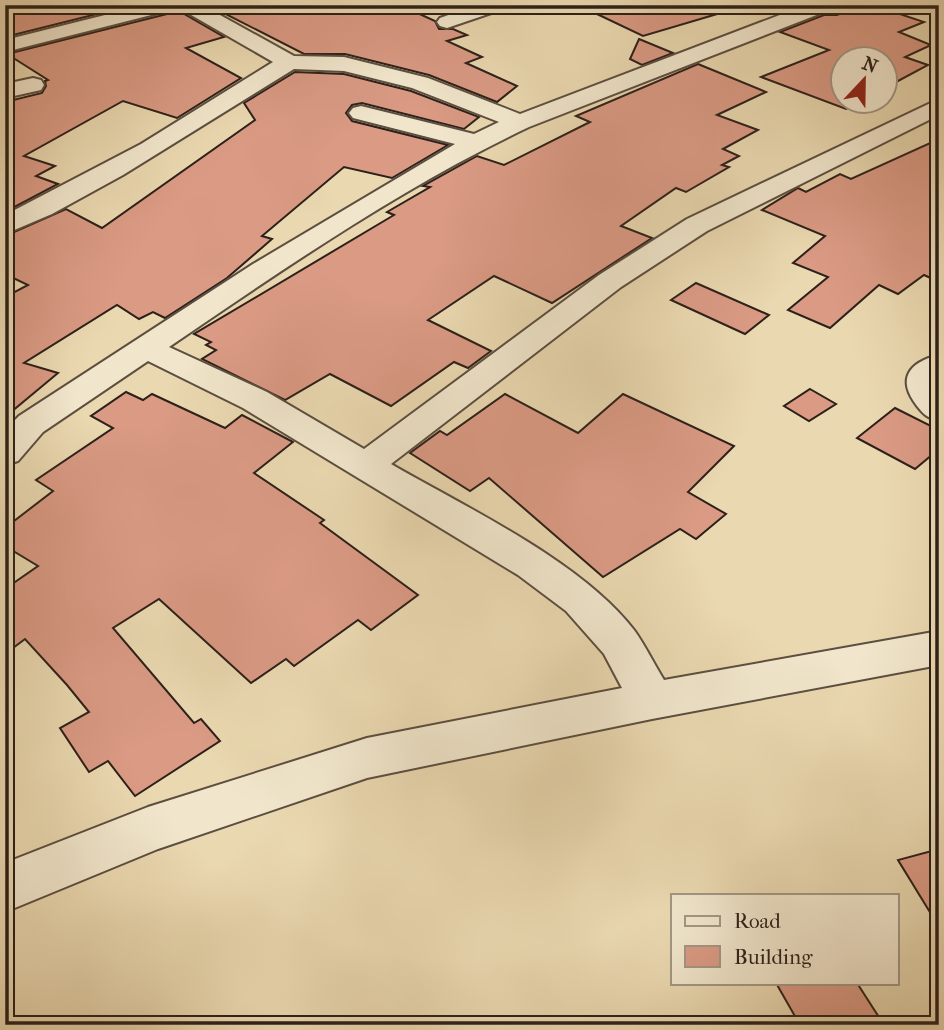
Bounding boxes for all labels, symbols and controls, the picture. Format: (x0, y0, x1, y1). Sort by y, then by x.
north arrow (828, 46, 898, 116)
text: N (859, 52, 881, 78)
legend (671, 894, 898, 984)
text: Road (734, 909, 781, 933)
text: Building (734, 945, 813, 969)

